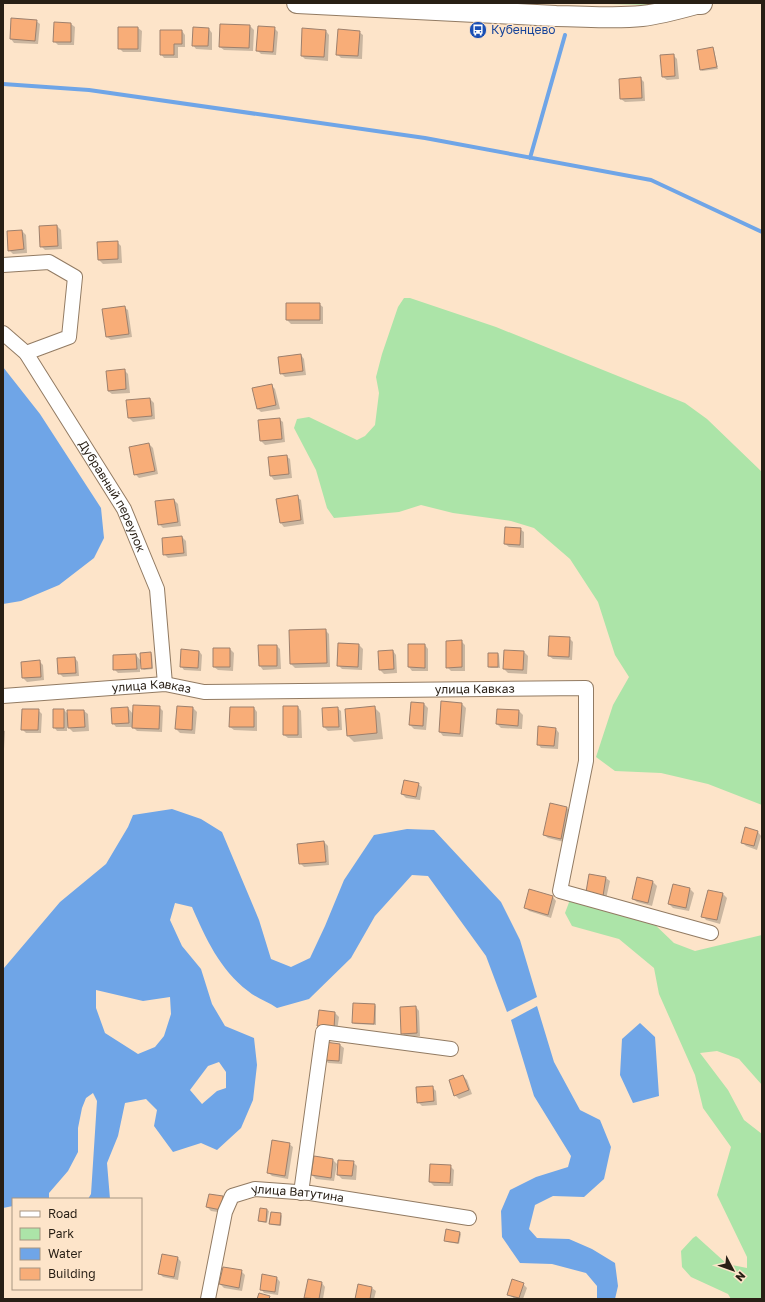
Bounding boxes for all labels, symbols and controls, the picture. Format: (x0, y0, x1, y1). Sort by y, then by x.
bus stop icon: Кубенцево (468, 20, 488, 40)
place label: Кубенцево (491, 22, 555, 37)
street label: Дубравный переулок (76, 437, 149, 554)
street label: улица Кавказ (111, 676, 193, 696)
street label: улица Кавказ (435, 681, 515, 697)
street label: улица Ватутина (249, 1180, 345, 1205)
legend (12, 1198, 142, 1290)
text: Road (48, 1206, 77, 1221)
text: Park (48, 1226, 74, 1241)
text: Water (48, 1246, 82, 1261)
north arrow (713, 1250, 753, 1290)
text: Building (48, 1266, 96, 1281)
text: N (733, 1269, 749, 1284)

